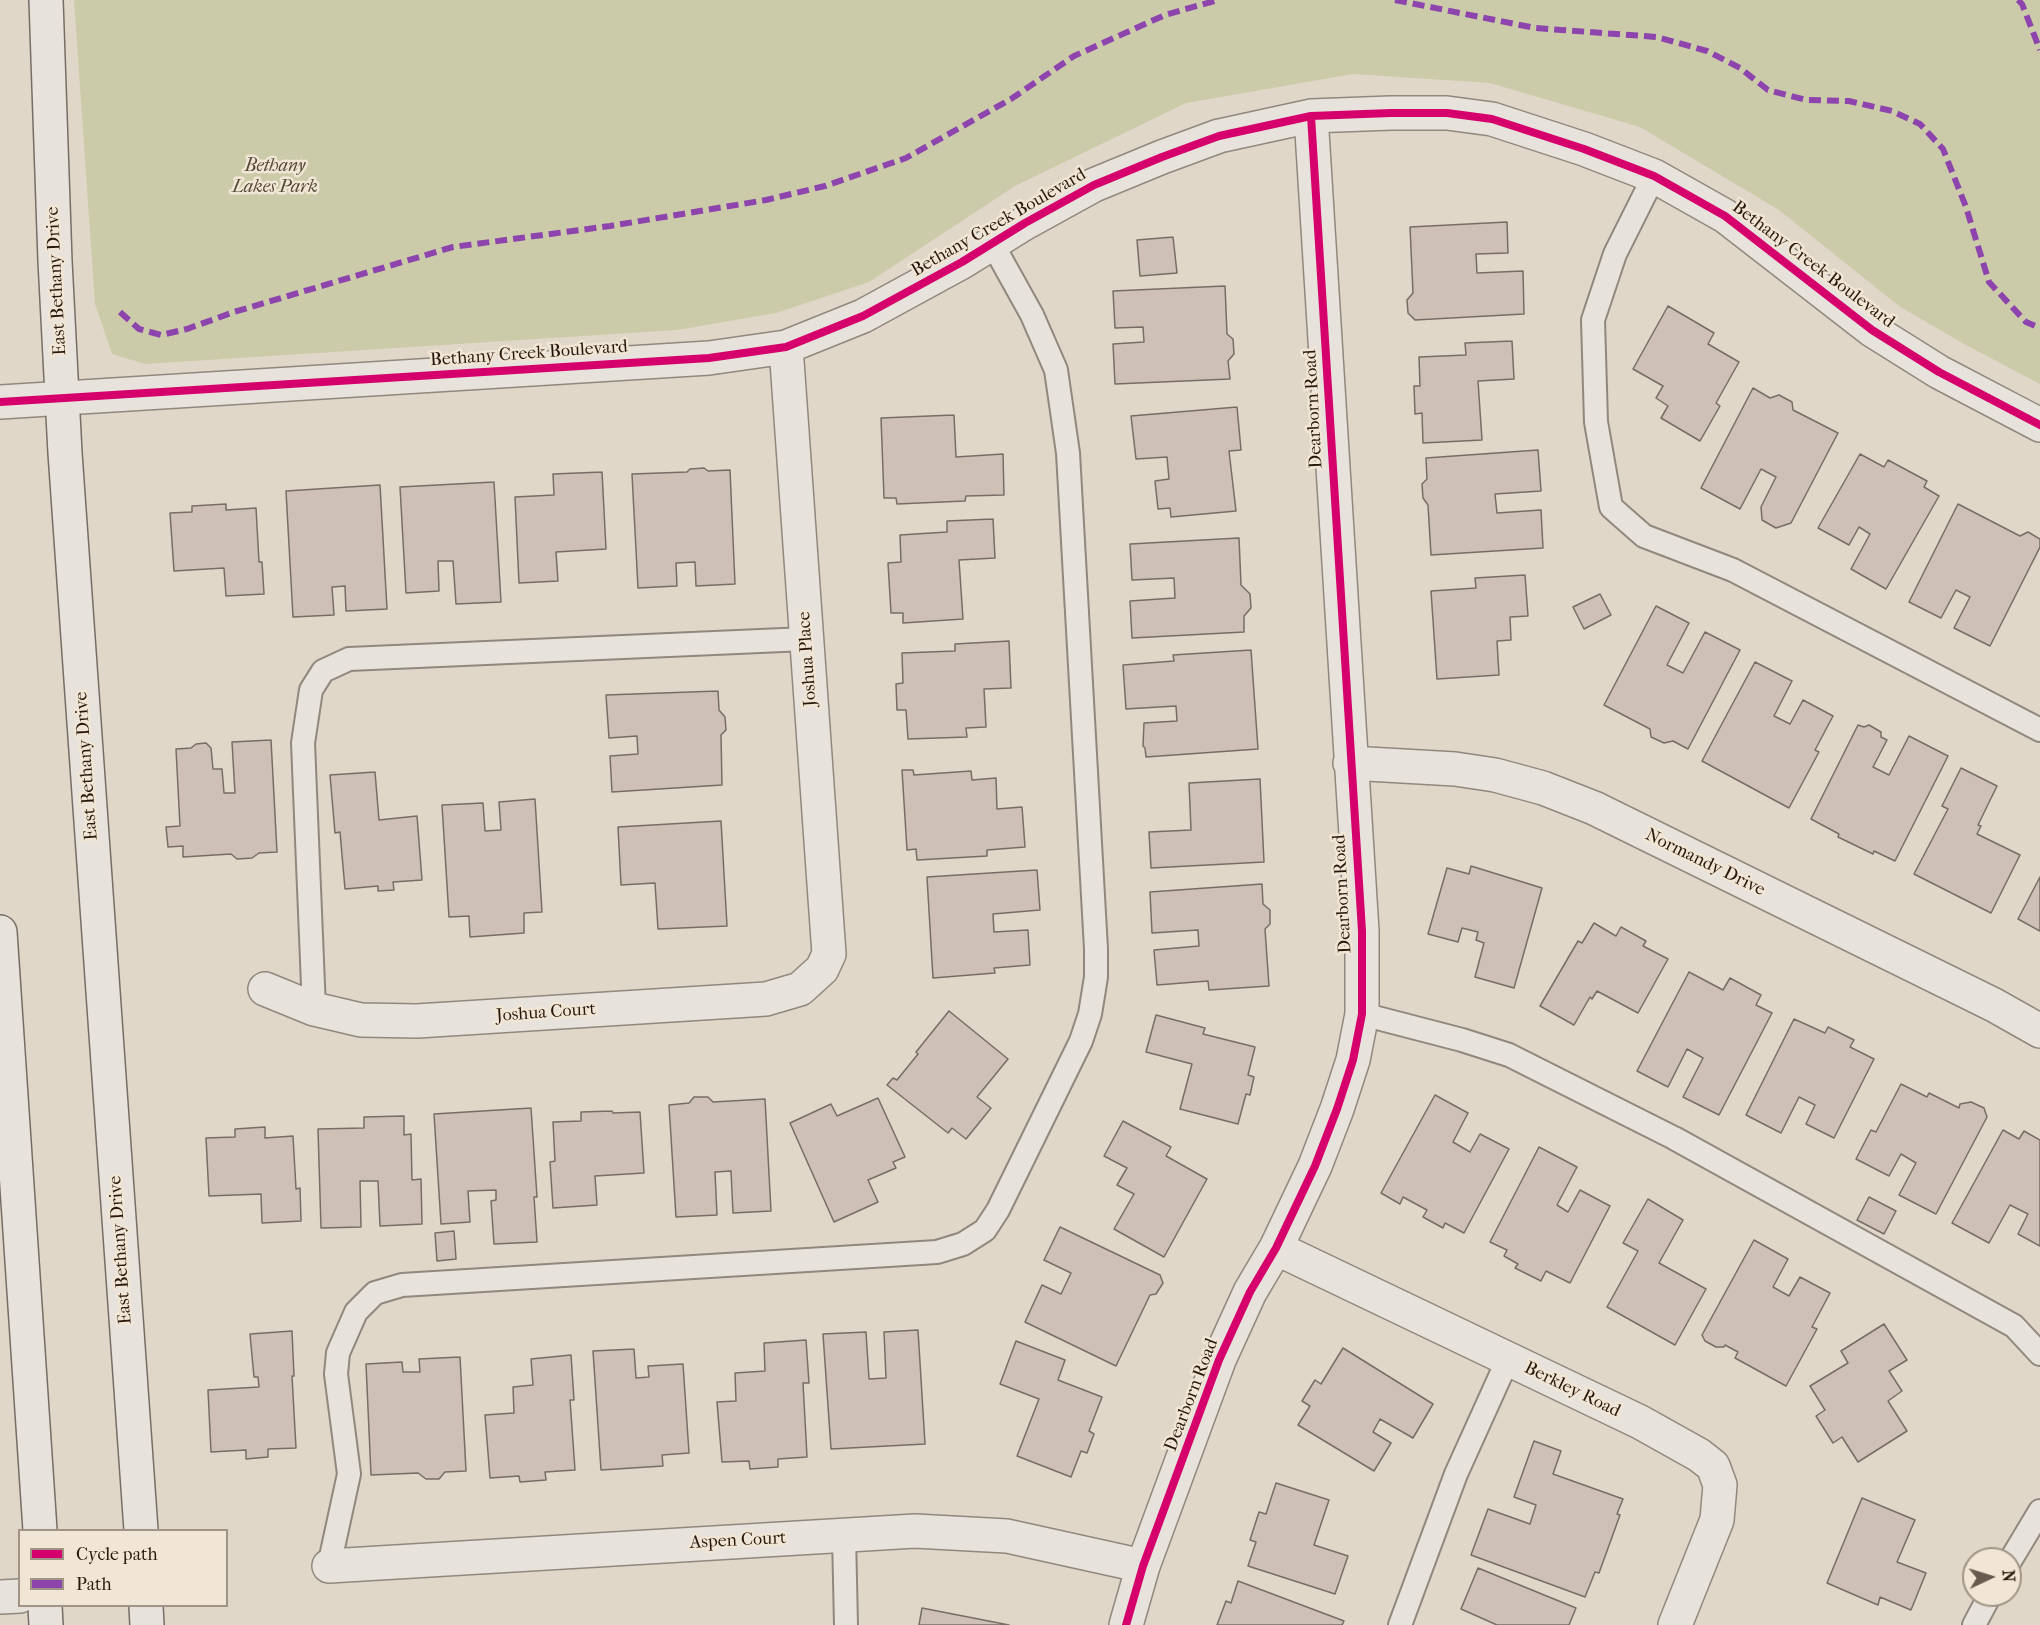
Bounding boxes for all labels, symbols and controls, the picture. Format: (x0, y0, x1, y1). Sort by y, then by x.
park label: Bethany Lakes Park (232, 156, 318, 198)
street label: Bethany Creek Boulevard (908, 164, 1090, 282)
street label: Bethany Creek Boulevard (1727, 197, 1899, 333)
street label: East Bethany Drive (42, 206, 72, 356)
street label: Bethany Creek Boulevard (429, 336, 629, 372)
street label: Dearborn Road (1300, 349, 1328, 469)
street label: Joshua Place (794, 611, 822, 707)
street label: East Bethany Drive (71, 691, 103, 841)
street label: Normandy Drive (1642, 825, 1768, 901)
street label: Dearborn Road (1329, 834, 1357, 954)
street label: Joshua Court (495, 999, 597, 1027)
street label: East Bethany Drive (105, 1175, 137, 1325)
street label: Dearborn Road (1161, 1336, 1223, 1454)
street label: Berkley Road (1520, 1357, 1624, 1423)
street label: Aspen Court (689, 1528, 787, 1554)
legend (18, 1529, 228, 1607)
text: Cycle path (76, 1544, 157, 1565)
north arrow (1962, 1547, 2022, 1607)
text: N (1999, 1569, 2018, 1583)
text: Path (76, 1574, 112, 1595)

